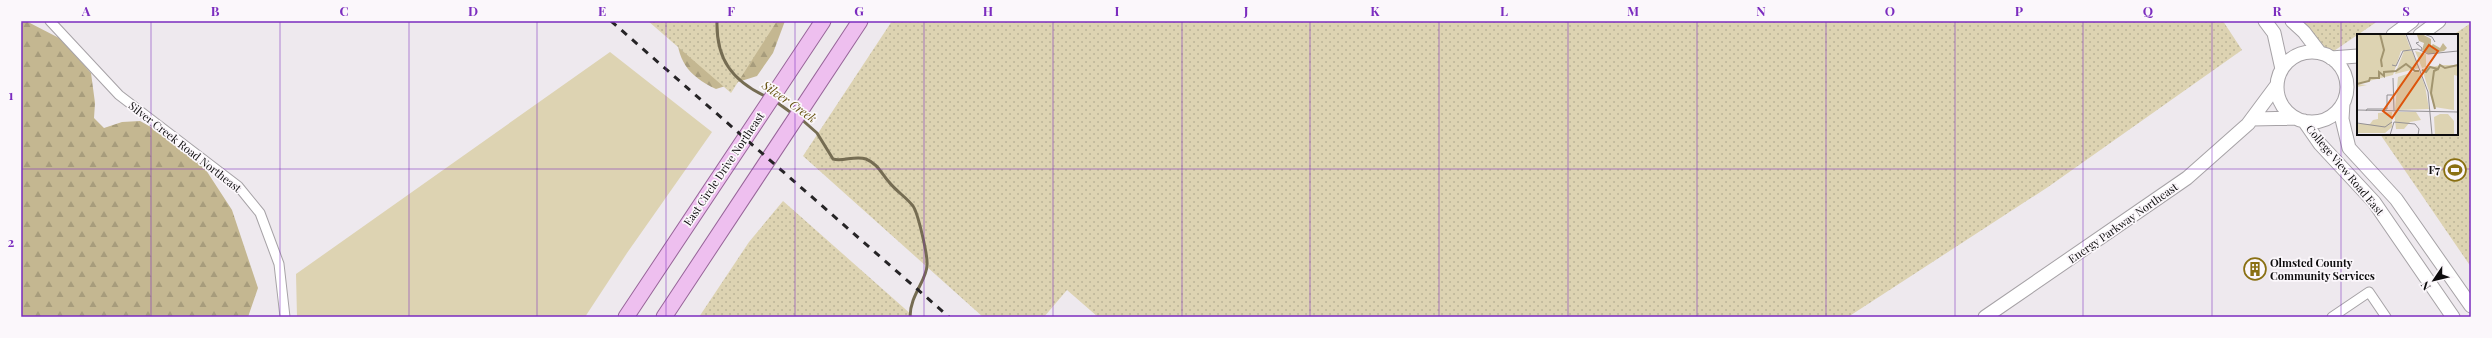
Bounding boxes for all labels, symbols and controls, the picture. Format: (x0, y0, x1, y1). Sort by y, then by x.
text: A (81, 2, 91, 19)
text: B (211, 2, 220, 19)
text: C (339, 2, 349, 19)
text: D (468, 2, 478, 19)
text: E (598, 2, 606, 19)
text: F (727, 2, 735, 19)
text: G (854, 2, 864, 19)
text: H (983, 2, 993, 19)
text: I (1115, 2, 1120, 19)
text: J (1243, 2, 1249, 19)
text: K (1370, 2, 1380, 19)
text: L (1500, 2, 1508, 19)
text: M (1627, 2, 1639, 19)
text: N (1756, 2, 1766, 19)
text: O (1885, 2, 1895, 19)
text: P (2015, 2, 2024, 19)
text: Q (2143, 2, 2154, 19)
text: R (2273, 2, 2283, 19)
text: S (2402, 2, 2410, 19)
inset map (2357, 34, 2458, 135)
water label: Silver Creek (758, 76, 820, 126)
text: 1 (9, 86, 14, 103)
street label: Silver Creek Road Northeast (126, 98, 245, 195)
street label: East Circle Drive Northeast (680, 109, 767, 228)
street label: College View Road East (2303, 121, 2388, 218)
sports icon: F7 (2442, 157, 2468, 183)
place label: F7 (2428, 162, 2440, 177)
street label: Energy Parkway Northeast (2065, 179, 2181, 266)
text: 2 (8, 233, 15, 250)
place label: Olmsted County Community Services (2270, 255, 2375, 283)
building icon: Olmsted County Community Services (2242, 256, 2268, 282)
north arrow (2414, 260, 2454, 300)
text: N (2417, 278, 2434, 294)

